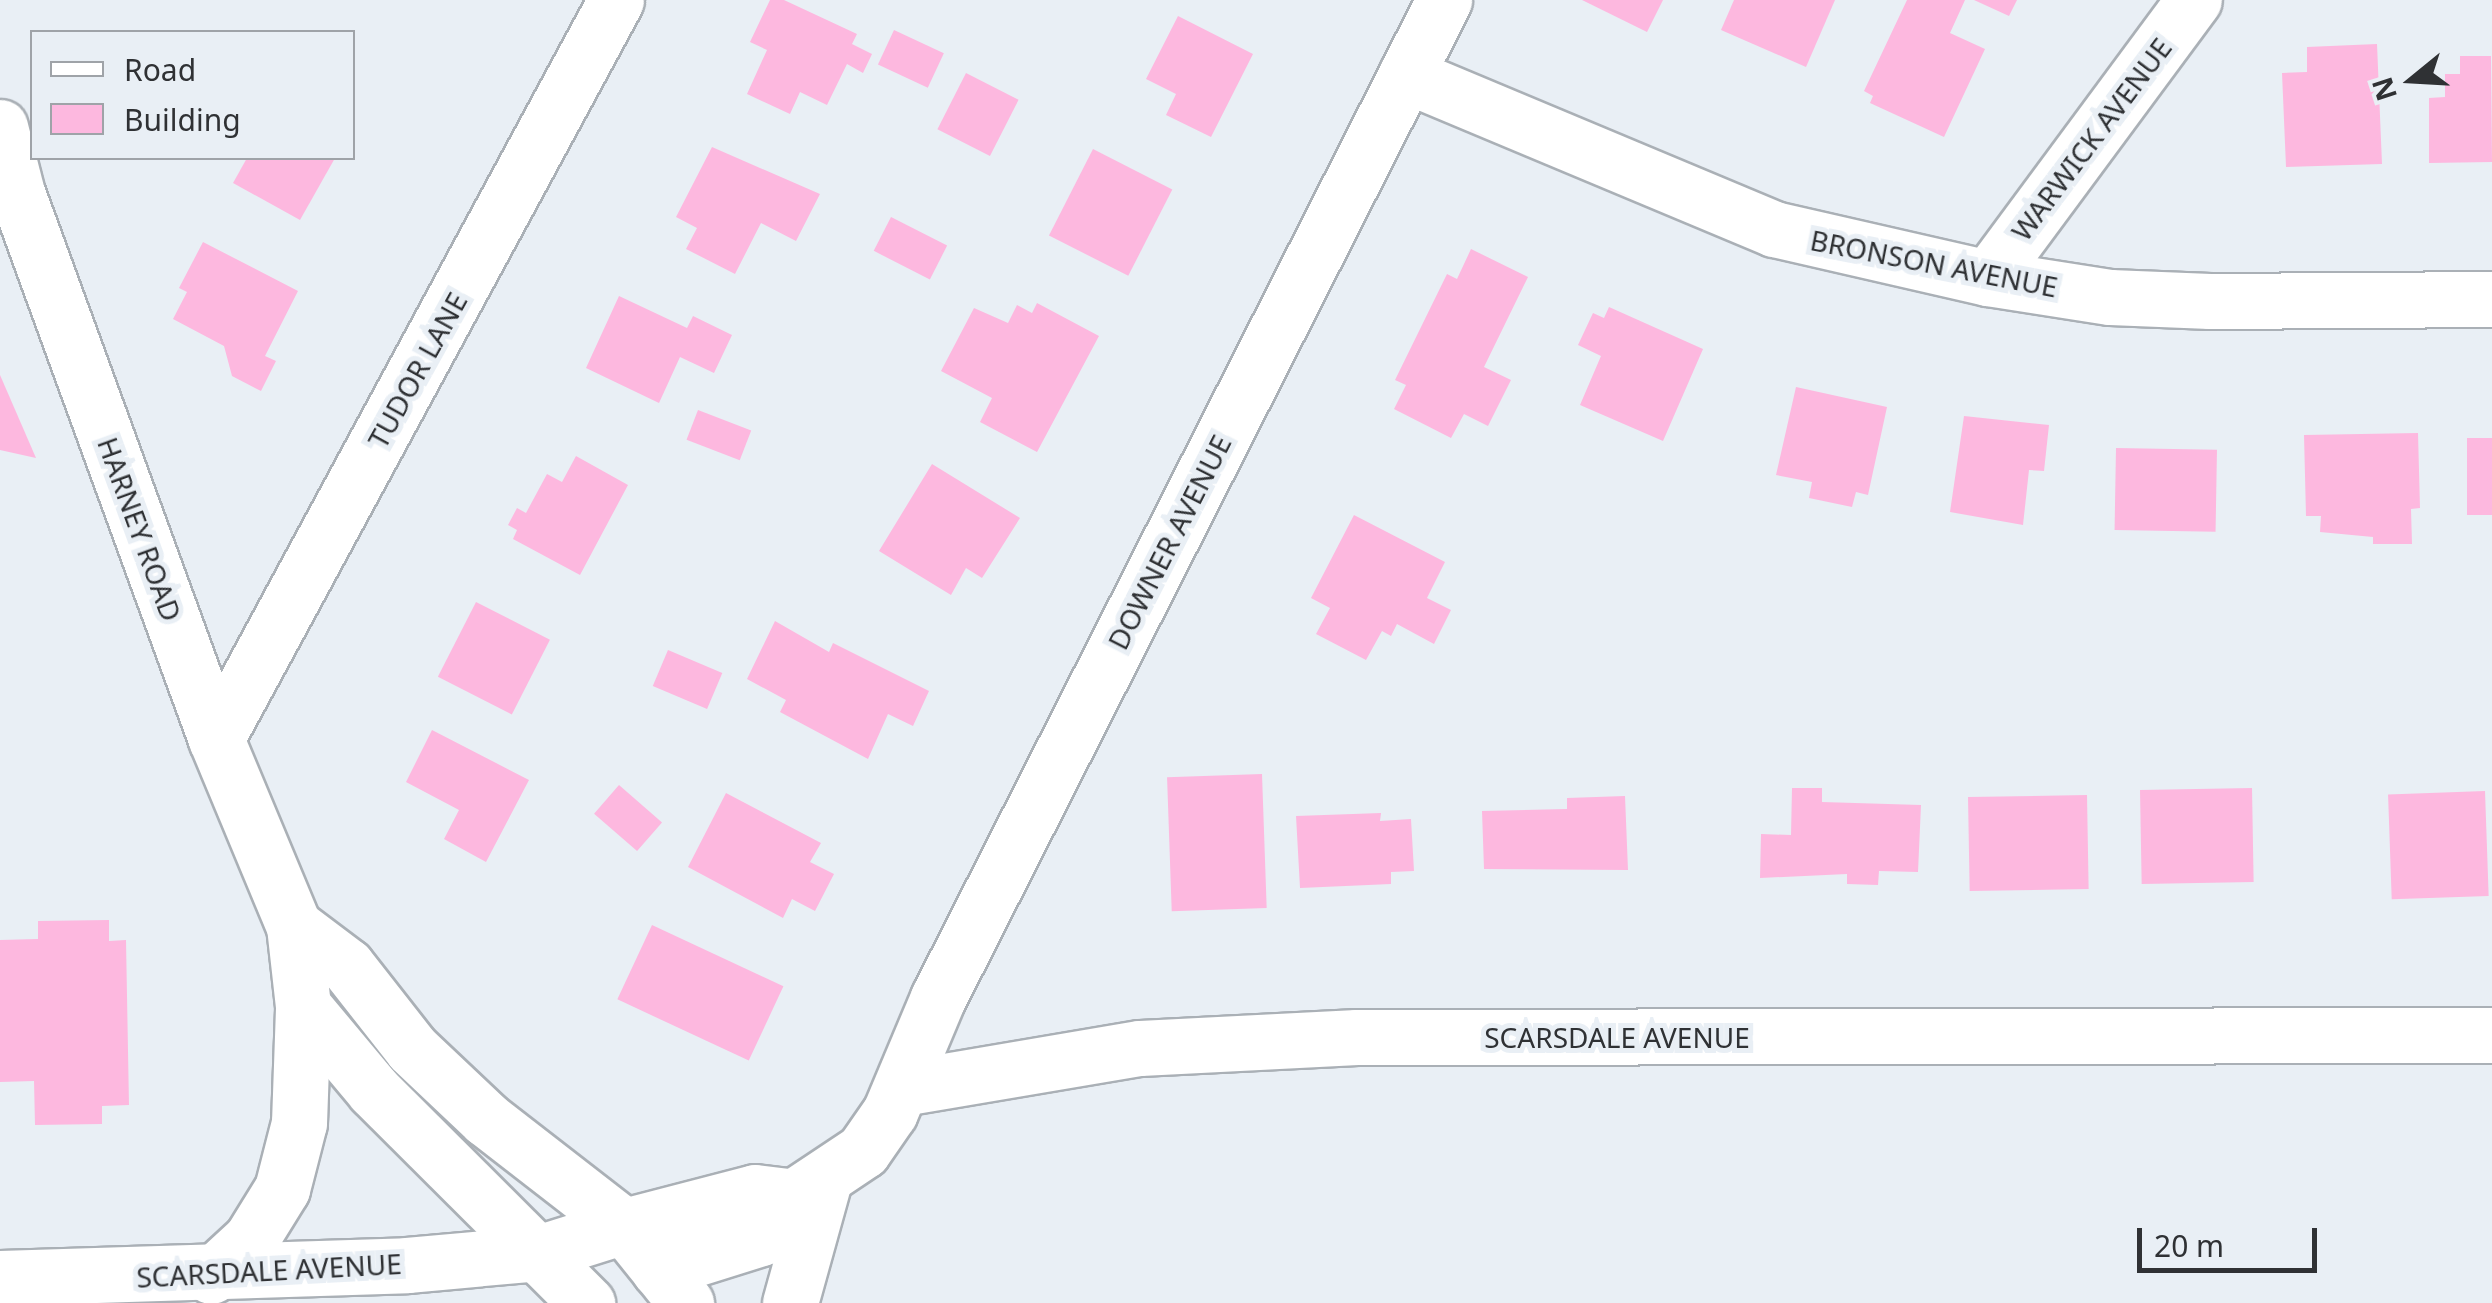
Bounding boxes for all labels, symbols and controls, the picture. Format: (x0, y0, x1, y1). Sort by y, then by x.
legend (30, 30, 355, 160)
north arrow (2362, 30, 2462, 130)
street label: WARWICK AVENUE (2004, 31, 2178, 247)
text: Road (124, 49, 196, 90)
text: N (2362, 73, 2405, 106)
text: Building (124, 99, 241, 140)
street label: BRONSON AVENUE (1808, 223, 2060, 303)
street label: TUDOR LANE (361, 286, 473, 454)
street label: DOWNER AVENUE (1100, 429, 1238, 655)
street label: HARNEY ROAD (91, 433, 189, 625)
street label: SCARSDALE AVENUE (1484, 1020, 1750, 1054)
scale bar (2142, 1208, 2322, 1270)
text: 20 m (2154, 1225, 2224, 1266)
street label: SCARSDALE AVENUE (136, 1246, 402, 1294)

